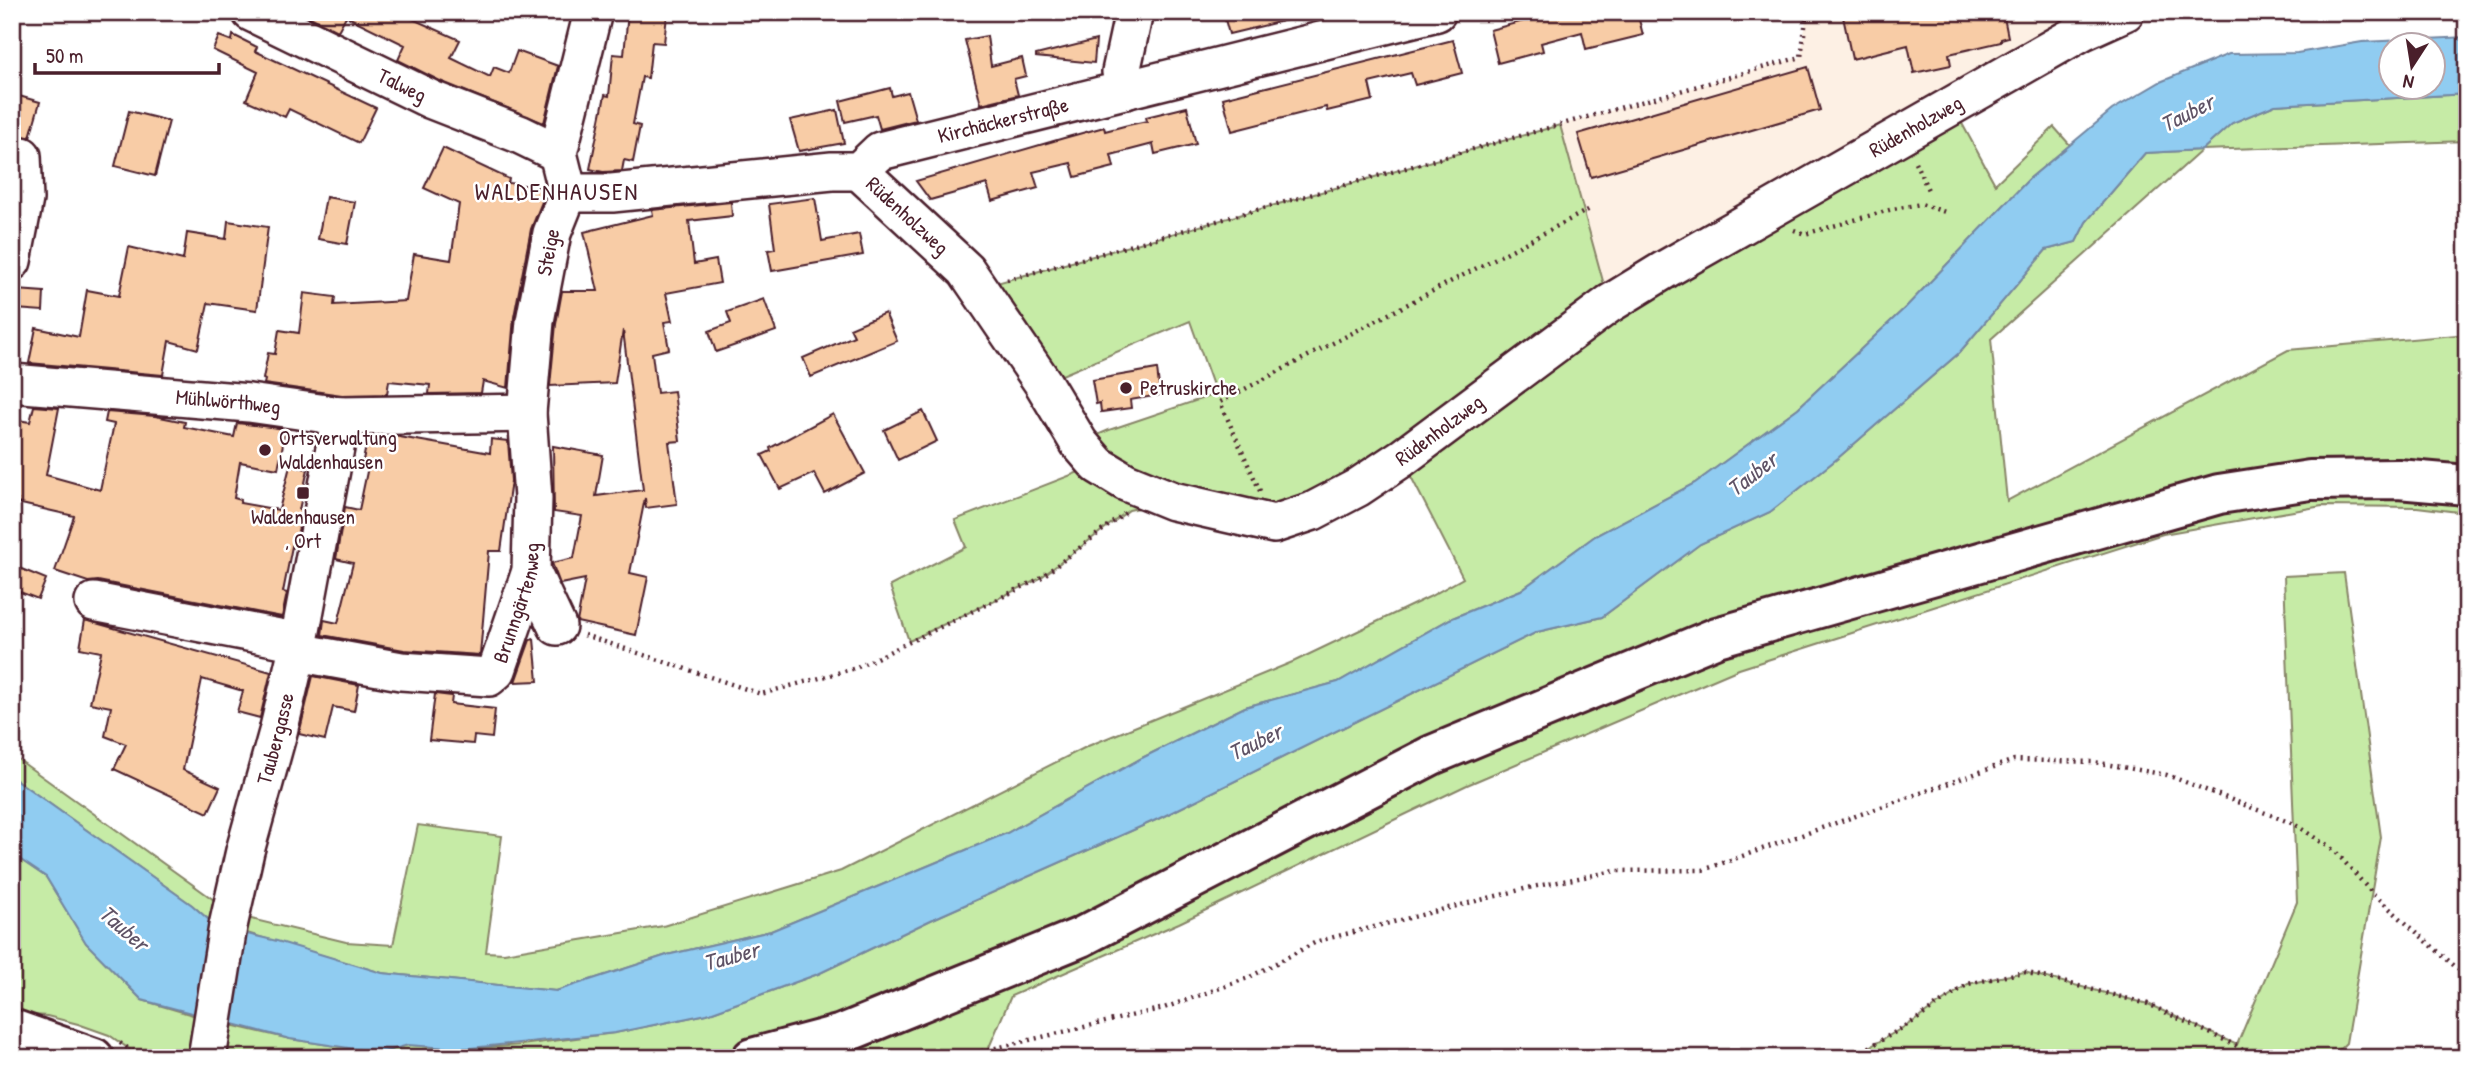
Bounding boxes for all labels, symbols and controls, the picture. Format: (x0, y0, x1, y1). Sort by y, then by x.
scale bar (35, 32, 219, 76)
north arrow (2378, 32, 2448, 102)
text: 50 m (46, 41, 83, 70)
street label: Talweg (373, 61, 432, 109)
text: N (2401, 69, 2416, 96)
water label: Tauber (2155, 84, 2222, 139)
street label: Rüdenholzweg (1864, 88, 1968, 164)
street label: Kirchäckerstraße (935, 90, 1071, 150)
street label: Rüdenholzweg (860, 170, 956, 261)
district label: WALDENHAUSEN (475, 175, 639, 207)
street label: Steige (529, 223, 567, 278)
place label: Petruskirche (1140, 373, 1237, 402)
marker: Petruskirche (1118, 380, 1134, 396)
street label: Mühlwörthweg (175, 382, 283, 421)
street label: Rüdenholzweg (1389, 387, 1489, 472)
place label: Ortsverwaltung Waldenhausen (279, 423, 397, 476)
marker: Ortsverwaltung Waldenhausen (257, 442, 273, 458)
water label: Tauber (1720, 442, 1786, 503)
marker: Waldenhausen , Ort (295, 485, 311, 501)
place label: Waldenhausen , Ort (251, 502, 355, 555)
street label: Brunngärtenweg (485, 543, 546, 667)
street label: Taubergasse (249, 690, 301, 788)
water label: Tauber (1223, 714, 1290, 768)
water label: Tauber (93, 897, 158, 960)
water label: Tauber (700, 932, 765, 978)

